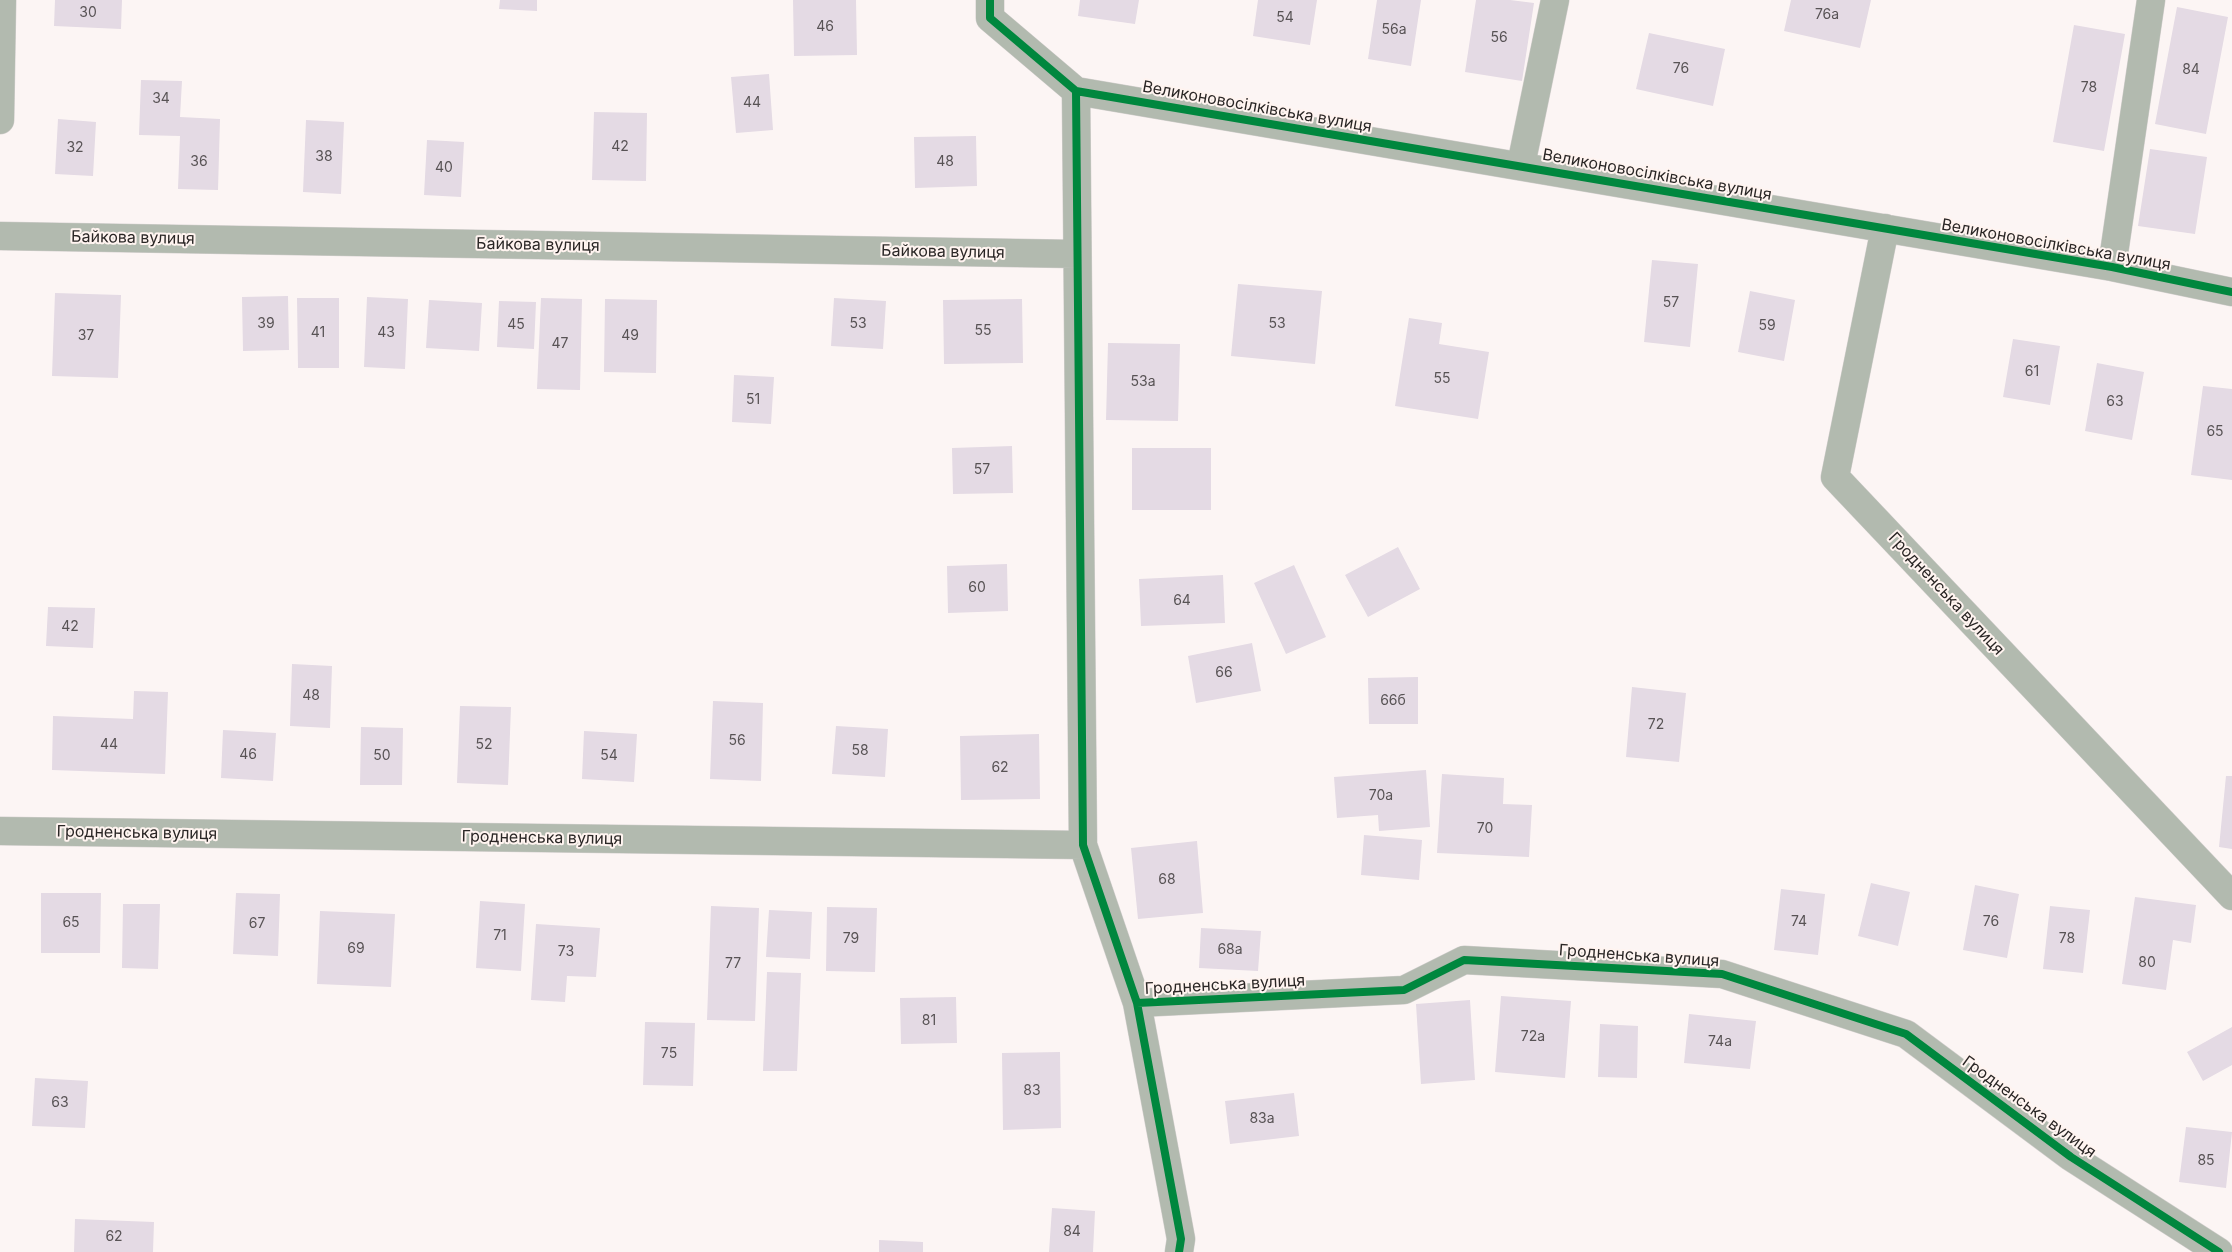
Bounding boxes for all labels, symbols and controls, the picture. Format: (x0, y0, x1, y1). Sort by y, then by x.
house number: 30 (79, 5, 97, 21)
house number: 76а (1815, 7, 1839, 23)
house number: 54 (1276, 10, 1294, 26)
house number: 46 (816, 19, 834, 35)
house number: 56а (1381, 22, 1407, 38)
house number: 56 (1490, 30, 1508, 46)
house number: 76 (1673, 61, 1689, 77)
house number: 84 (2182, 62, 2200, 78)
street label: Великоновосілківська вулиця (1141, 77, 1373, 137)
house number: 78 (2081, 80, 2097, 96)
house number: 34 (152, 91, 170, 107)
house number: 44 (743, 95, 761, 111)
house number: 42 (611, 139, 629, 155)
house number: 32 (66, 140, 84, 156)
street label: Великоновосілківська вулиця (1541, 145, 1773, 205)
house number: 38 (315, 149, 333, 165)
house number: 36 (190, 154, 208, 170)
house number: 48 (936, 154, 954, 170)
house number: 40 (435, 160, 453, 176)
street label: Великоновосілківська вулиця (1940, 215, 2172, 275)
street label: Байкова вулиця (71, 227, 195, 249)
street label: Байкова вулиця (476, 234, 600, 256)
street label: Байкова вулиця (881, 241, 1005, 263)
house number: 57 (1663, 295, 1679, 311)
house number: 39 (257, 316, 275, 332)
house number: 53 (849, 316, 867, 332)
house number: 53 (1268, 316, 1286, 332)
house number: 45 (507, 317, 525, 333)
house number: 59 (1758, 318, 1776, 334)
house number: 55 (974, 323, 992, 339)
house number: 41 (311, 325, 325, 341)
house number: 43 (377, 325, 395, 341)
house number: 37 (78, 328, 94, 344)
house number: 49 (621, 328, 639, 344)
house number: 47 (552, 336, 568, 352)
house number: 61 (2025, 364, 2039, 380)
house number: 55 (1433, 371, 1451, 387)
house number: 53а (1130, 374, 1156, 390)
house number: 51 (746, 392, 760, 408)
house number: 63 (2106, 394, 2124, 410)
house number: 65 (2206, 424, 2224, 440)
house number: 57 (974, 462, 990, 478)
street label: Гродненська вулиця (1884, 529, 2008, 659)
house number: 60 (968, 580, 986, 596)
house number: 64 (1173, 593, 1191, 609)
house number: 42 (61, 619, 79, 635)
house number: 66 (1215, 665, 1233, 681)
house number: 48 (302, 688, 320, 704)
house number: 66б (1380, 693, 1406, 709)
house number: 72 (1648, 717, 1664, 733)
house number: 56 (728, 733, 746, 749)
house number: 44 (100, 737, 118, 753)
house number: 52 (475, 737, 493, 753)
house number: 58 (851, 743, 869, 759)
house number: 46 (239, 747, 257, 763)
house number: 50 (373, 748, 391, 764)
house number: 54 (600, 748, 618, 764)
house number: 62 (991, 760, 1009, 776)
house number: 70а (1369, 788, 1393, 804)
house number: 70 (1477, 821, 1493, 837)
street label: Гродненська вулиця (57, 822, 217, 844)
street label: Гродненська вулиця (462, 827, 622, 849)
house number: 68 (1158, 872, 1176, 888)
house number: 74 (1791, 914, 1807, 930)
house number: 76 (1983, 914, 1999, 930)
house number: 65 (62, 915, 80, 931)
house number: 67 (249, 916, 265, 932)
house number: 71 (493, 928, 507, 944)
house number: 79 (843, 931, 859, 947)
house number: 78 (2059, 931, 2075, 947)
house number: 69 (347, 941, 365, 957)
street label: Гродненська вулиця (1558, 941, 1720, 971)
house number: 68а (1217, 942, 1243, 958)
house number: 73 (558, 944, 574, 960)
house number: 80 (2138, 955, 2156, 971)
house number: 77 (725, 956, 741, 972)
street label: Гродненська вулиця (1144, 971, 1306, 999)
house number: 81 (922, 1013, 936, 1029)
house number: 72а (1521, 1029, 1545, 1045)
house number: 74а (1708, 1034, 1732, 1050)
house number: 75 (661, 1046, 677, 1062)
street label: Гродненська вулиця (1958, 1052, 2100, 1162)
house number: 83 (1023, 1083, 1041, 1099)
house number: 63 (51, 1095, 69, 1111)
house number: 83а (1249, 1111, 1275, 1127)
house number: 85 (2197, 1153, 2215, 1169)
house number: 84 (1063, 1224, 1081, 1240)
house number: 62 (105, 1229, 123, 1245)

